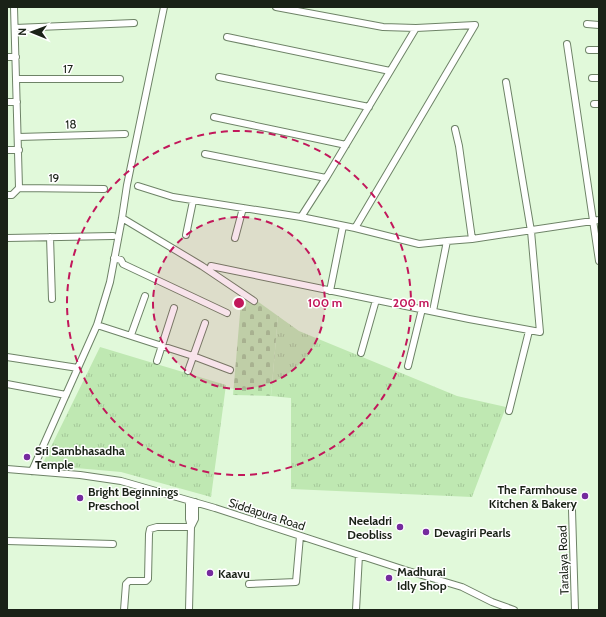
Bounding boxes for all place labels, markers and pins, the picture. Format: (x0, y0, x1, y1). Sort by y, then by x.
centre of rings (232, 296, 246, 310)
place label: Sri Sambhasadha Temple (35, 443, 125, 472)
marker: Sri Sambhasadha Temple (22, 452, 32, 462)
place label: The Farmhouse Kitchen & Bakery (489, 482, 578, 511)
place label: Bright Beginnings Preschool (88, 484, 178, 513)
marker: The Farmhouse Kitchen & Bakery (580, 491, 590, 501)
marker: Bright Beginnings Preschool (75, 493, 85, 503)
place label: Neeladri Deobliss (347, 513, 392, 542)
marker: Neeladri Deobliss (395, 522, 405, 532)
place label: Devagiri Pearls (434, 525, 511, 540)
marker: Devagiri Pearls (421, 527, 431, 537)
place label: Madhurai Idly Shop (397, 564, 447, 593)
place label: Kaavu (218, 566, 250, 581)
marker: Kaavu (205, 568, 215, 578)
marker: Madhurai Idly Shop (384, 573, 394, 583)

